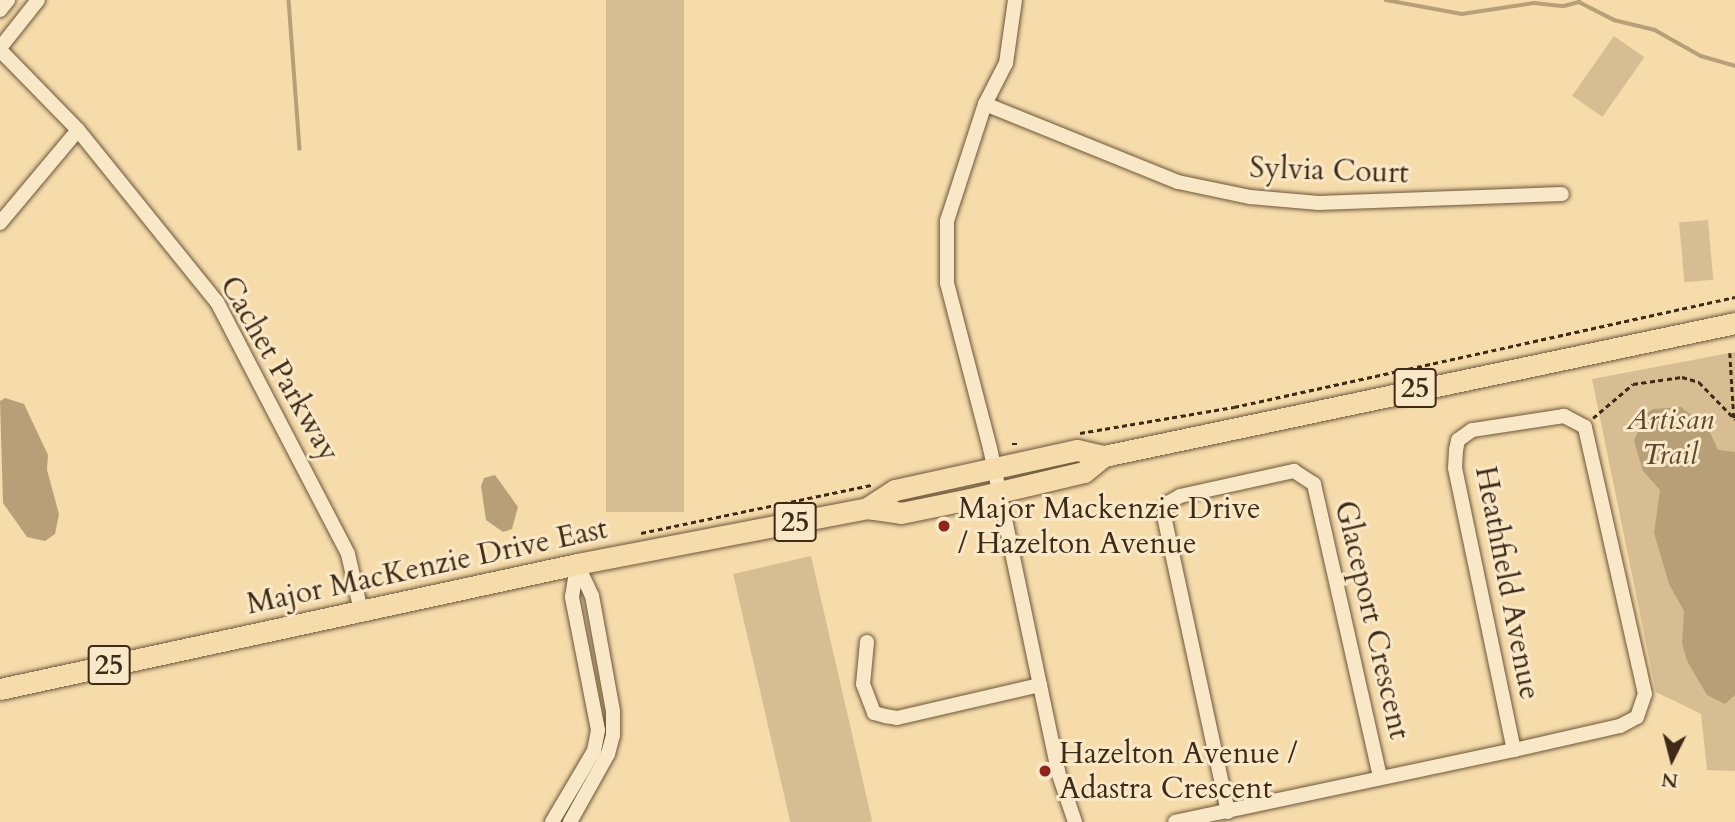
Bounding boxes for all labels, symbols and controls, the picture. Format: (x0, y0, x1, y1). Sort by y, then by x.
street label: Sylvia Court (1249, 150, 1409, 192)
street label: Cachet Parkway (211, 270, 347, 468)
road number: 25 (1392, 364, 1438, 412)
park label: Artisan Trail (1626, 402, 1714, 472)
street label: Heathfield Avenue (1467, 463, 1547, 703)
place label: Major Mackenzie Drive / Hazelton Avenue (958, 491, 1261, 562)
street label: Glaceport Crescent (1327, 497, 1417, 743)
road number: 25 (772, 498, 818, 546)
street label: Major MacKenzie Drive East (243, 511, 611, 623)
marker: Major Mackenzie Drive / Hazelton Avenue (936, 518, 952, 534)
road number: 25 (86, 640, 132, 690)
north arrow (1637, 724, 1707, 794)
place label: Hazelton Avenue / Adastra Crescent (1059, 736, 1298, 806)
marker: Hazelton Avenue / Adastra Crescent (1037, 763, 1053, 779)
text: N (1660, 766, 1679, 794)

